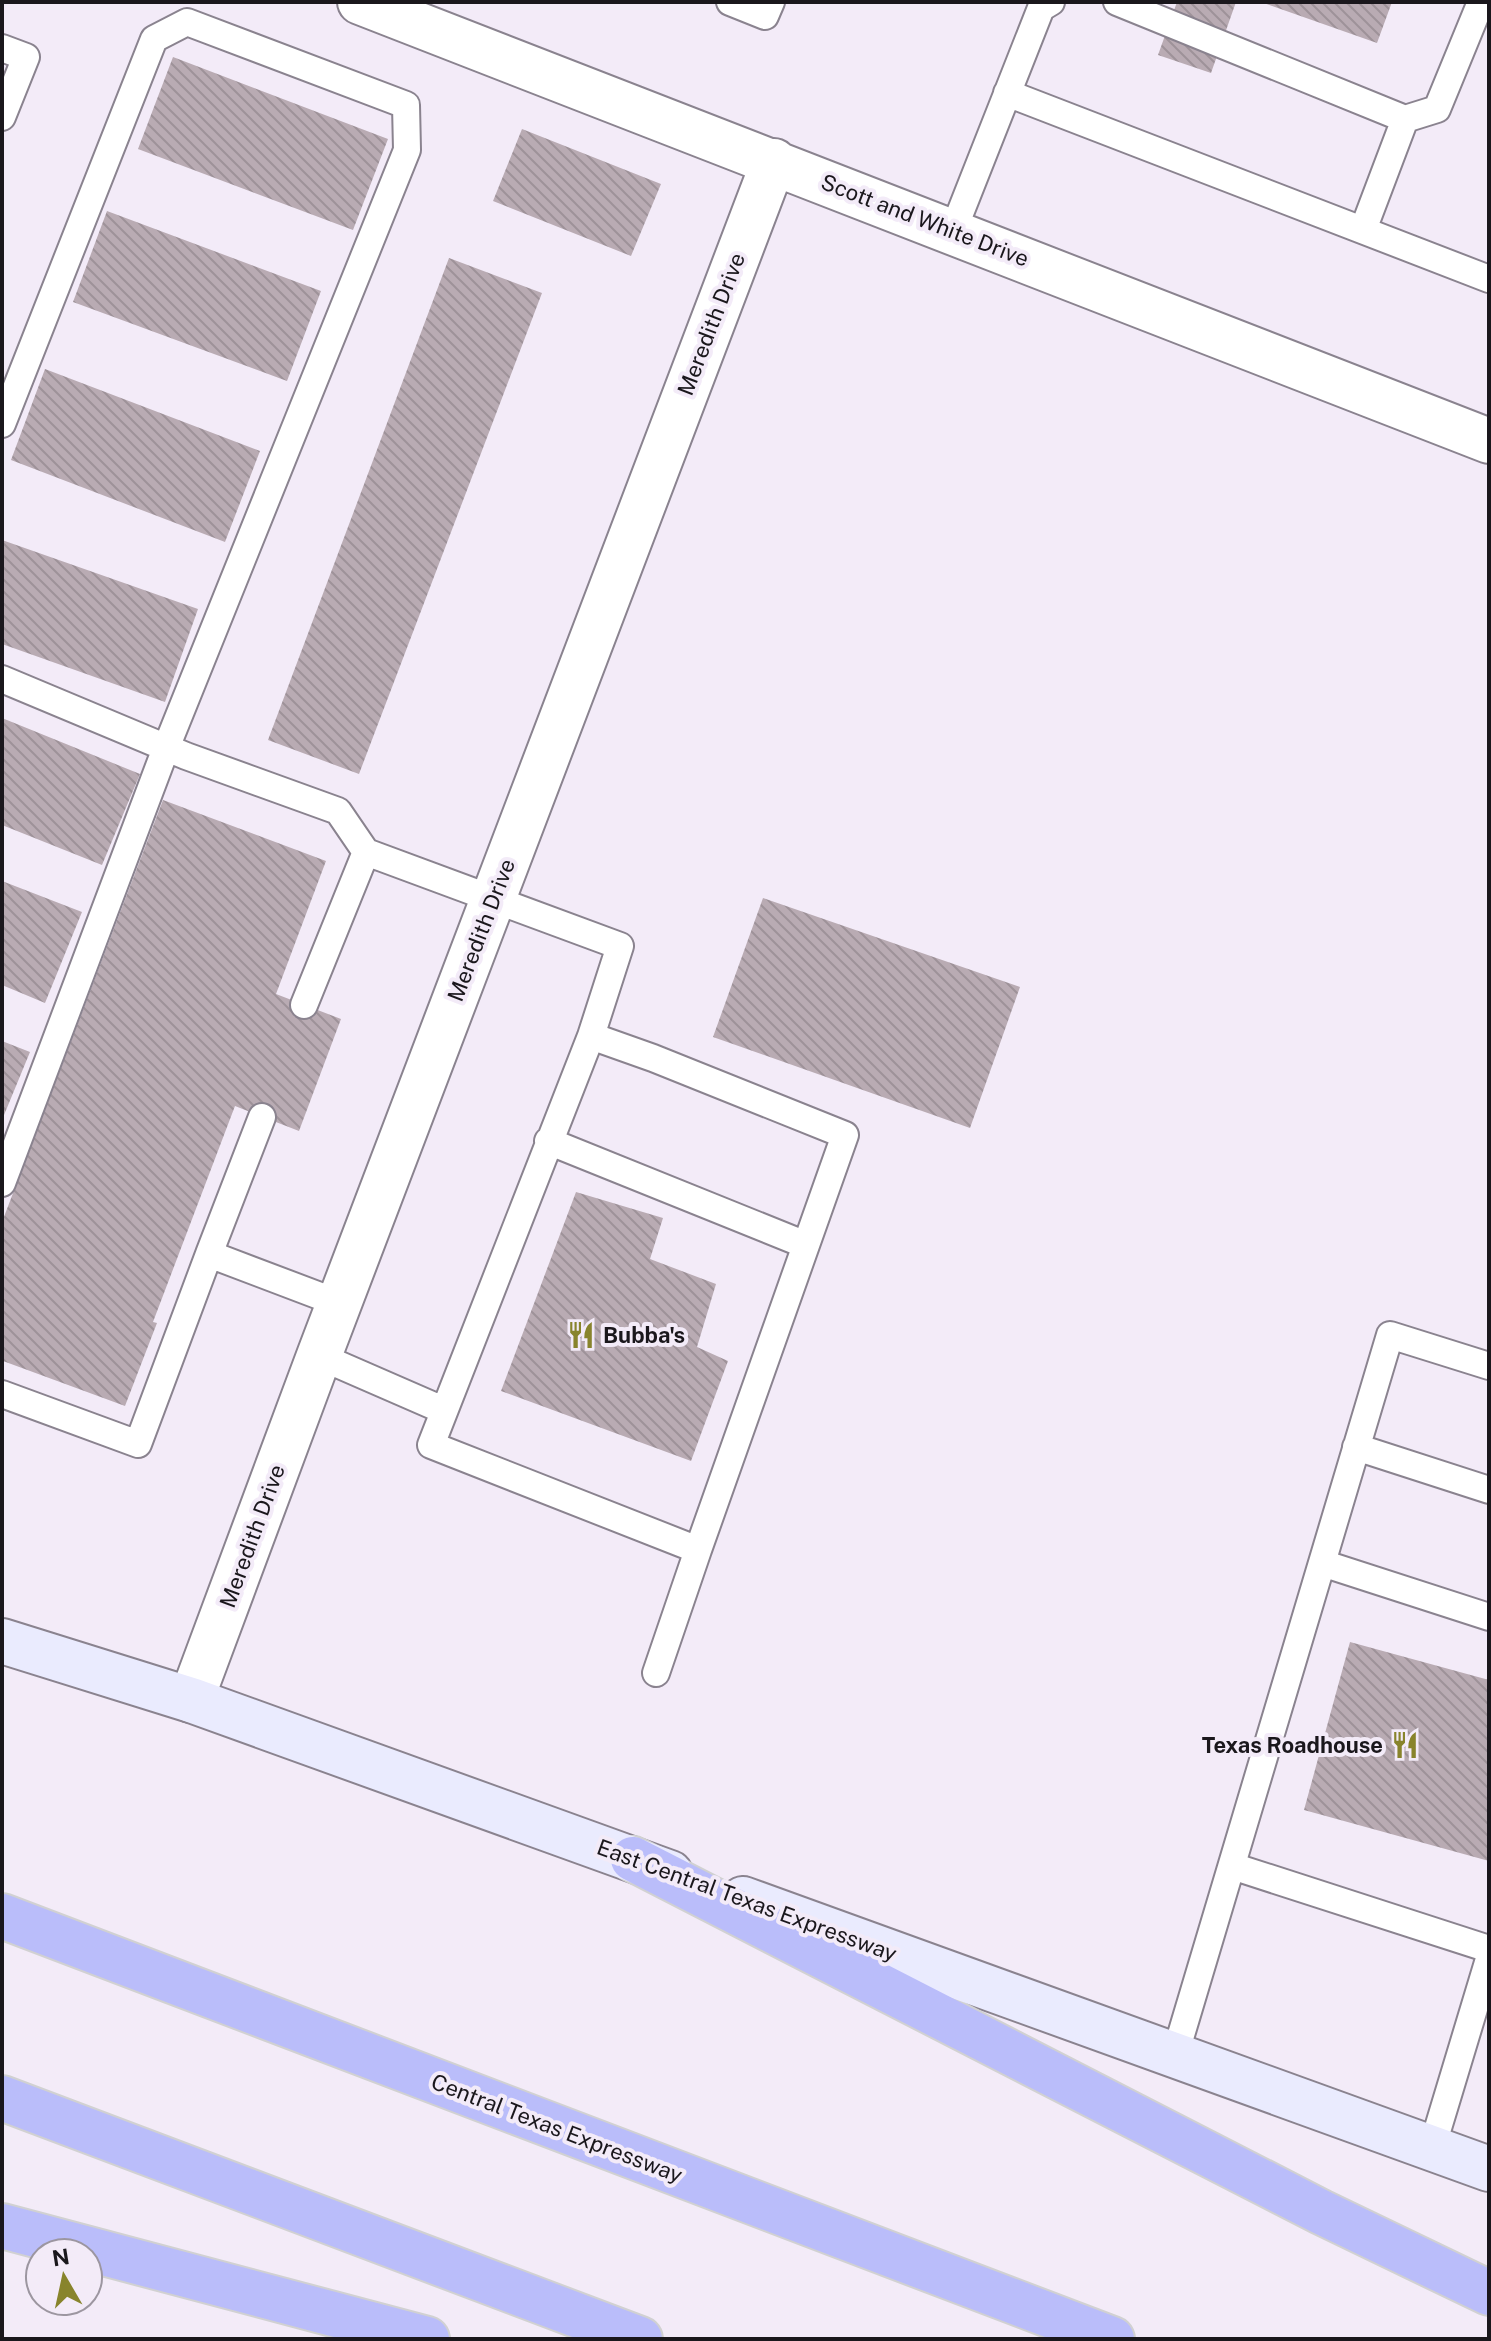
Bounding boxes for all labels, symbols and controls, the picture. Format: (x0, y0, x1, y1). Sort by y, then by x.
street label: Scott and White Drive (817, 168, 1033, 272)
street label: Meredith Drive (672, 249, 750, 399)
street label: Meredith Drive (442, 855, 520, 1005)
restaurant icon: Bubba's (566, 1320, 596, 1350)
place label: Bubba's (603, 1322, 685, 1348)
street label: Meredith Drive (214, 1461, 290, 1611)
restaurant icon: Texas Roadhouse (1390, 1730, 1420, 1760)
place label: Texas Roadhouse (1202, 1732, 1383, 1758)
street label: East Central Texas Expressway (594, 1834, 901, 1967)
street label: Central Texas Expressway (428, 2068, 686, 2188)
north arrow (24, 2237, 104, 2317)
text: N (50, 2243, 71, 2271)

